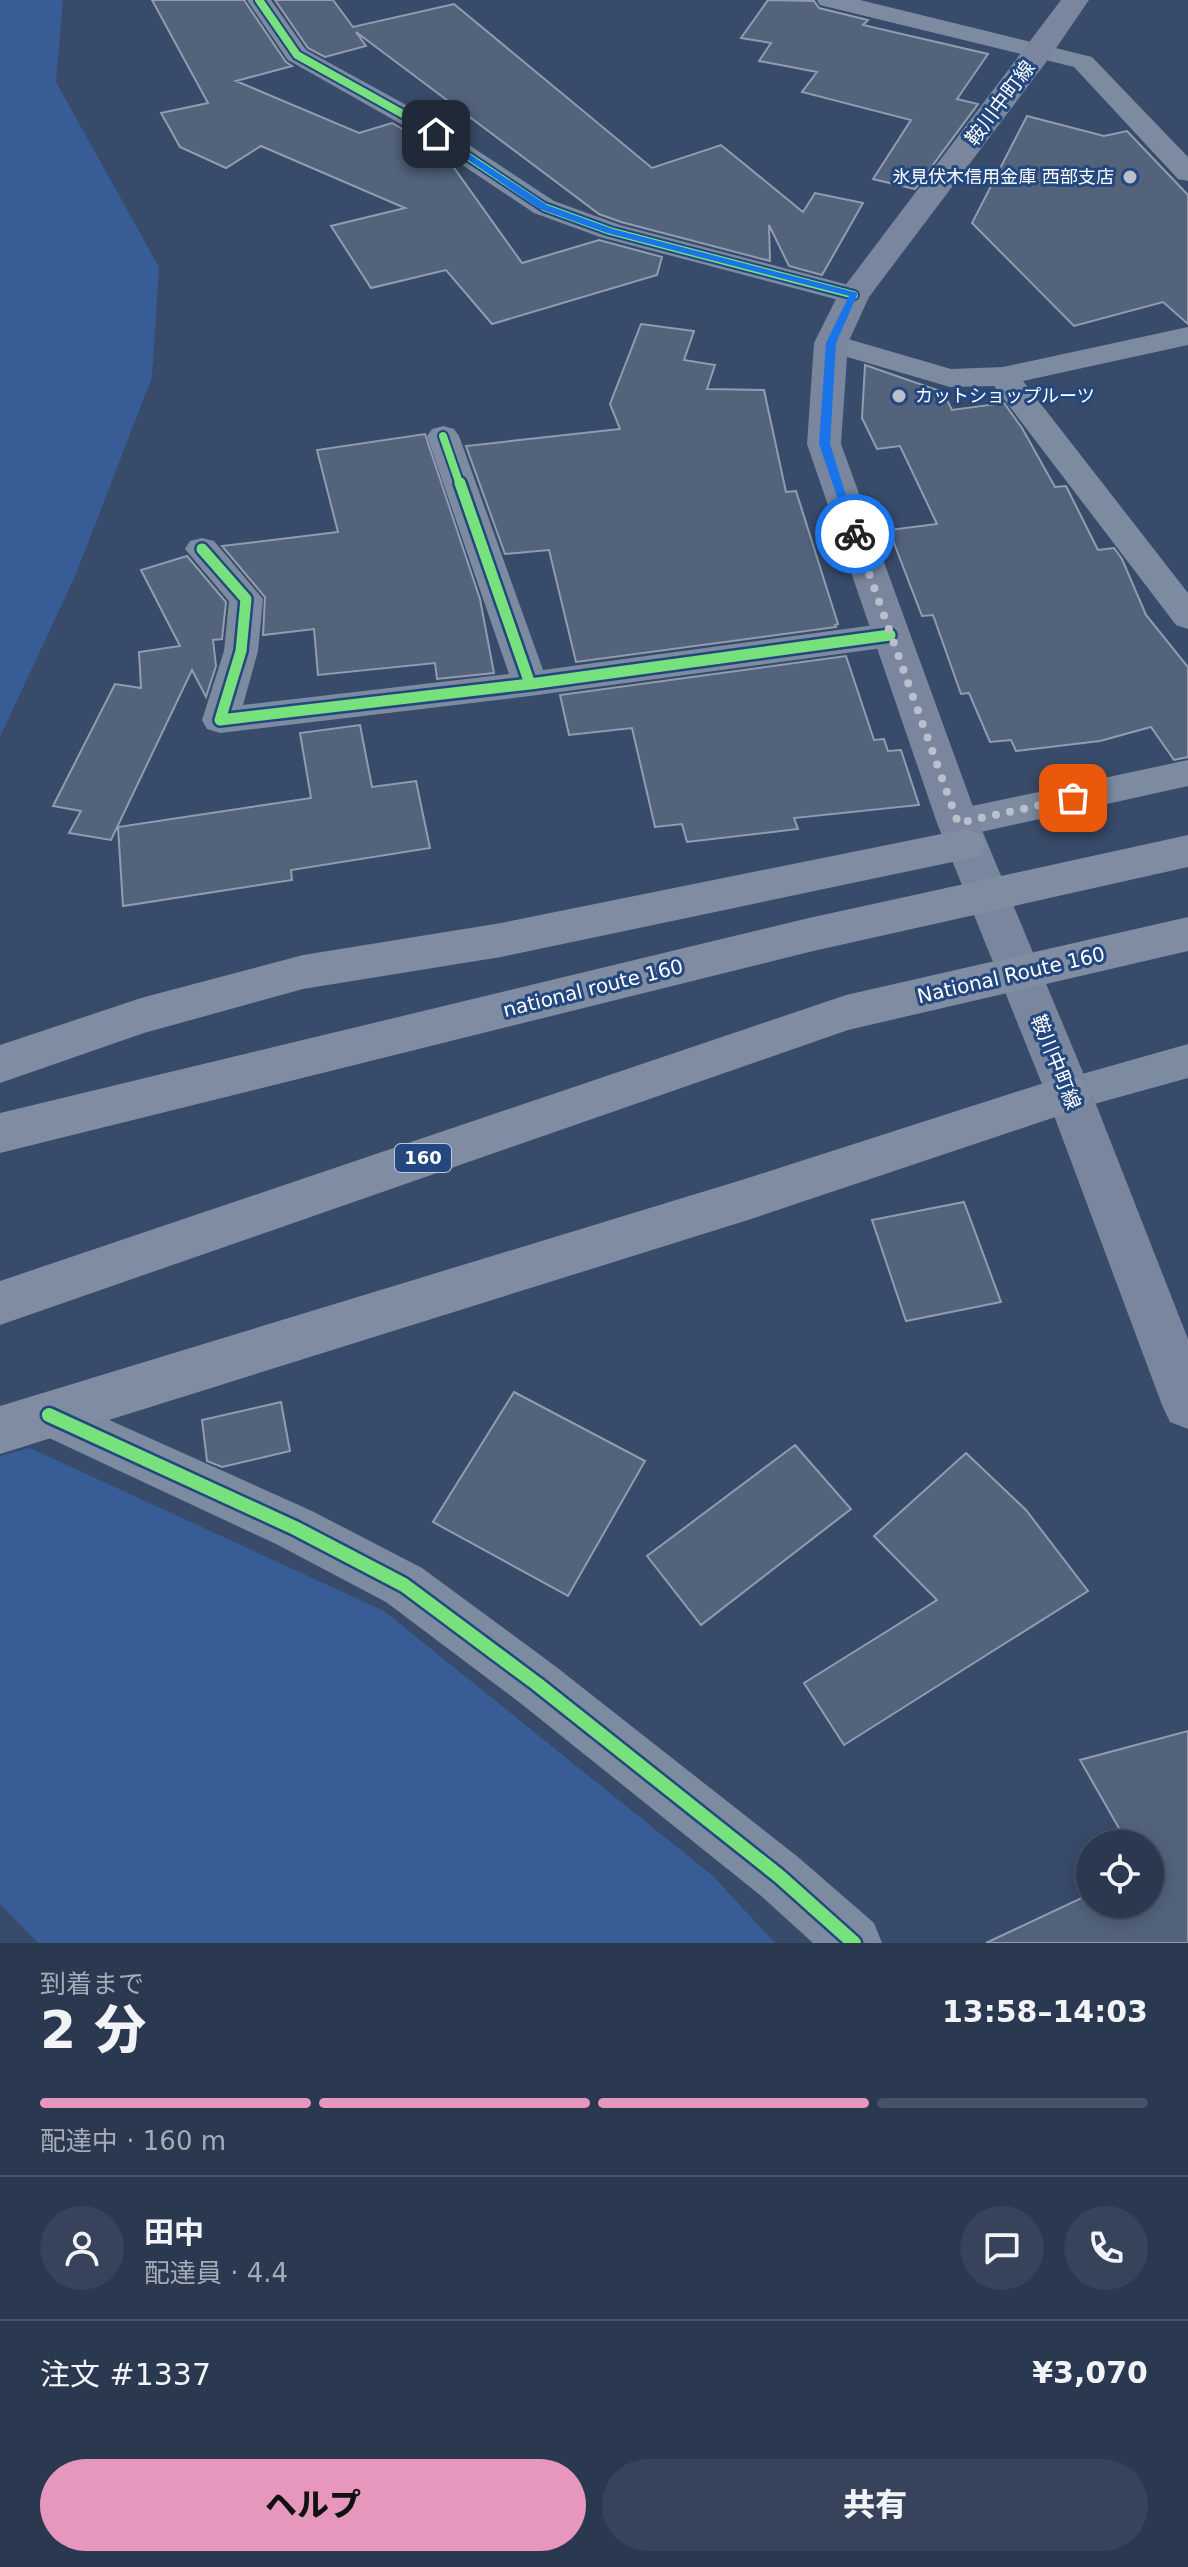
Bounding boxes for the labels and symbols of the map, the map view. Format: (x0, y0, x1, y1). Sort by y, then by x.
street label: 鞍川中町線 (960, 56, 1040, 150)
pin (402, 100, 470, 168)
place label: 氷見伏木信用金庫 西部支店 (892, 166, 1114, 187)
marker: 氷見伏木信用金庫 西部支店 (1121, 168, 1139, 186)
place label: カットショップルーツ (915, 385, 1095, 406)
marker: カットショップルーツ (890, 387, 908, 405)
courier (815, 494, 895, 574)
pin (1039, 764, 1107, 832)
street label: National Route 160 (915, 942, 1107, 1008)
street label: national route 160 (500, 954, 686, 1022)
street label: 鞍川中町線 (1026, 1011, 1086, 1113)
road number: 160 (395, 1144, 451, 1172)

